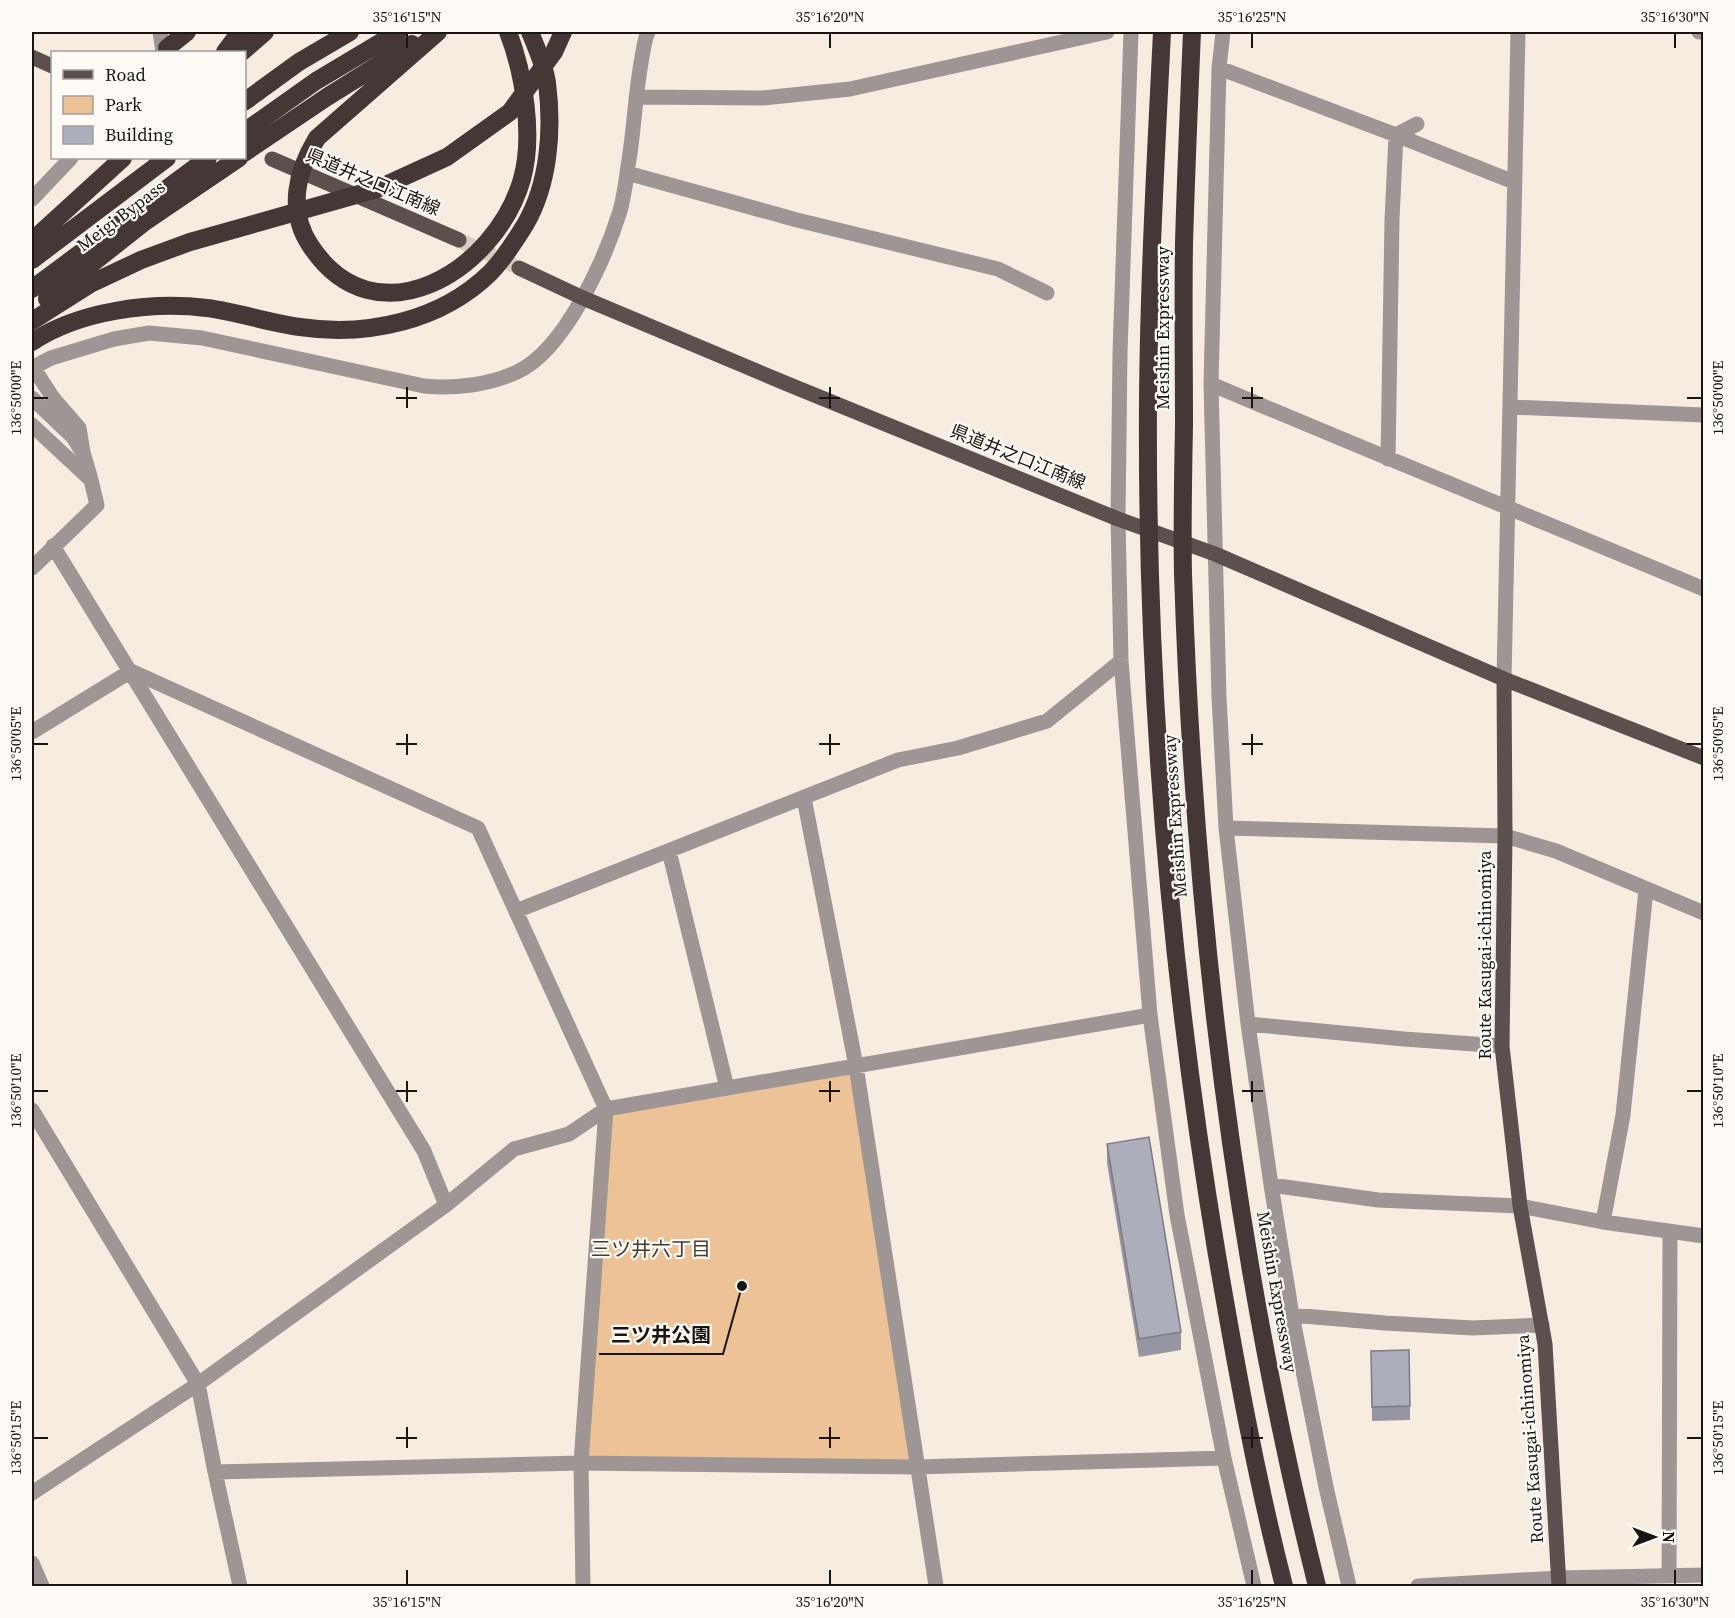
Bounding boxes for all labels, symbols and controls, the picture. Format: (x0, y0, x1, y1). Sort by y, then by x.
text: 35°16'15"N (372, 6, 442, 27)
text: 35°16'20"N (795, 6, 865, 27)
text: 35°16'25"N (1217, 6, 1287, 27)
text: 35°16'30"N (1640, 6, 1710, 27)
legend (51, 51, 246, 159)
text: Road (105, 62, 146, 87)
text: Park (105, 92, 142, 117)
text: Building (105, 122, 173, 147)
street label: 県道井之口江南線 (302, 142, 444, 221)
street label: Meigi Bypass (71, 174, 170, 257)
street label: Meishin Expressway (1150, 245, 1175, 410)
text: 136°50'00"E (5, 361, 26, 435)
text: 136°50'00"E (1707, 361, 1728, 435)
street label: 県道井之口江南線 (947, 418, 1090, 495)
text: 136°50'05"E (5, 707, 26, 781)
text: 136°50'05"E (1707, 707, 1728, 781)
street label: Meishin Expressway (1156, 733, 1193, 899)
street label: Route Kasugai-ichinomiya (1472, 849, 1497, 1060)
text: 136°50'10"E (5, 1054, 26, 1128)
text: 136°50'10"E (1707, 1054, 1728, 1128)
street label: Meishin Expressway (1251, 1209, 1304, 1375)
district label: 三ツ井六丁目 (591, 1235, 711, 1263)
callout: 三ツ井公園 (599, 1316, 723, 1354)
text: 三ツ井公園 (611, 1321, 711, 1349)
street label: Route Kasugai-ichinomiya (1510, 1333, 1549, 1544)
text: 136°50'15"E (5, 1401, 26, 1475)
text: 136°50'15"E (1707, 1401, 1728, 1475)
north arrow (1624, 1507, 1684, 1567)
text: N (1658, 1531, 1680, 1543)
text: 35°16'15"N (372, 1591, 442, 1612)
text: 35°16'20"N (795, 1591, 865, 1612)
text: 35°16'25"N (1217, 1591, 1287, 1612)
text: 35°16'30"N (1640, 1591, 1710, 1612)

